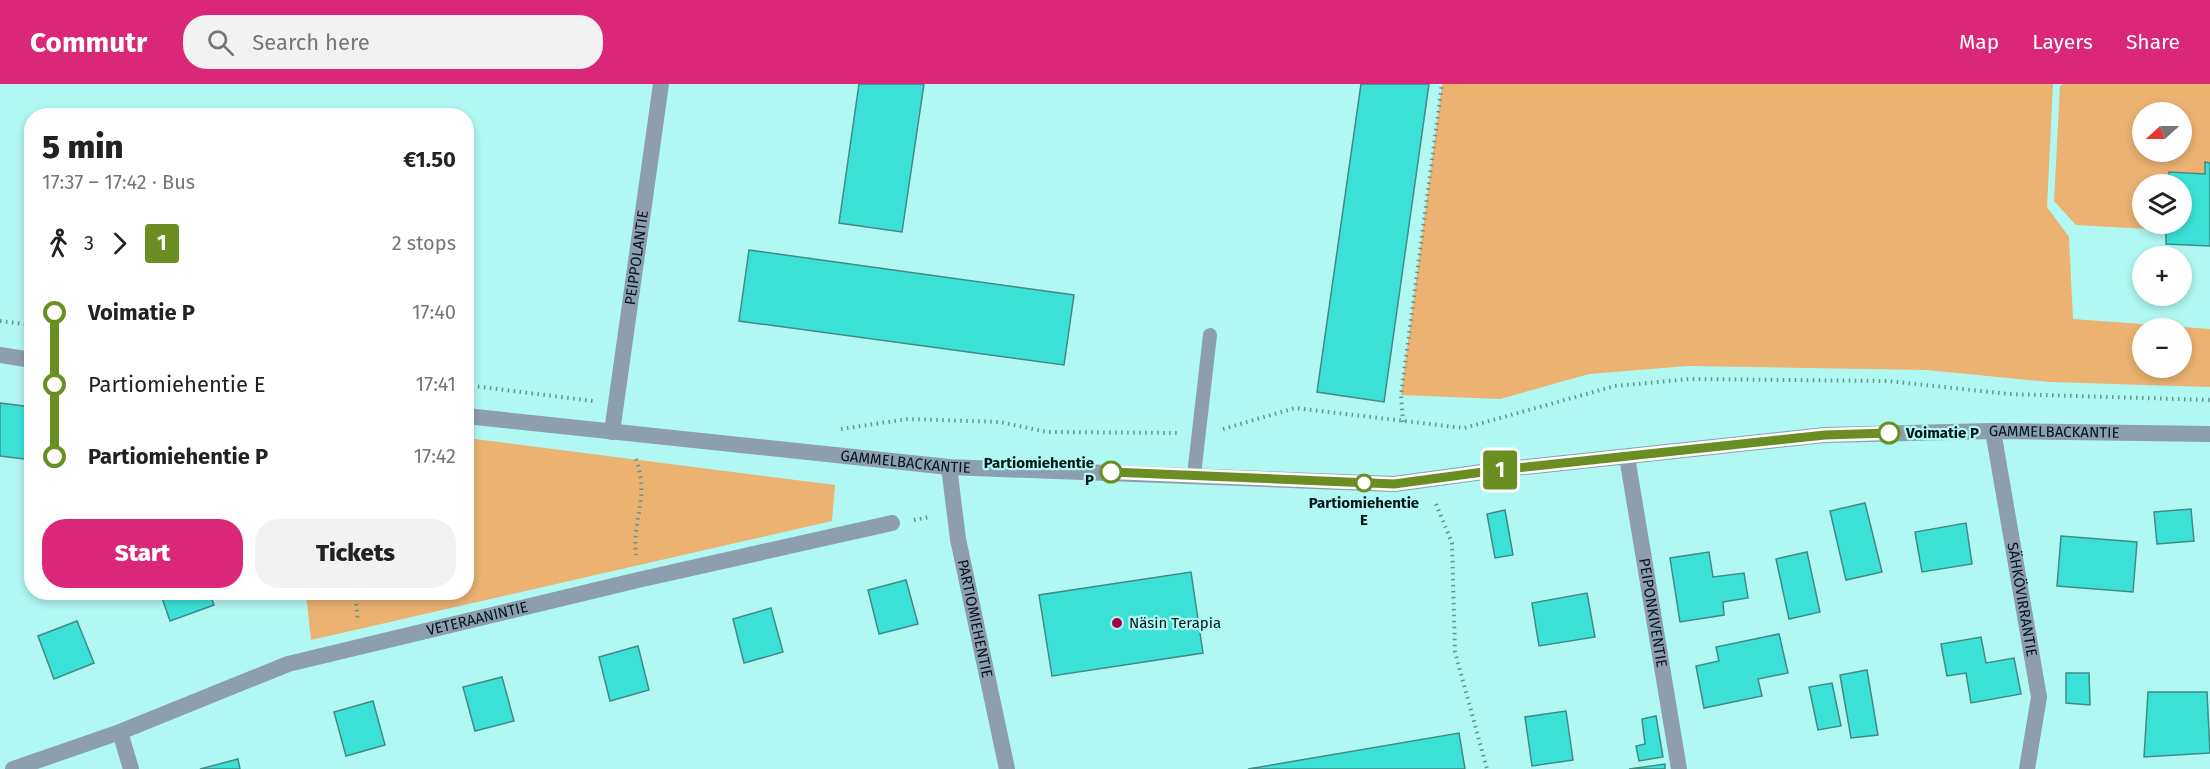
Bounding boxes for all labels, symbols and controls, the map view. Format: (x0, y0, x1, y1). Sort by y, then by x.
search box (183, 15, 603, 69)
text: Commutr (30, 26, 147, 59)
icon: search (204, 26, 237, 59)
text: Search here (252, 29, 370, 56)
text: Map (1959, 29, 1999, 55)
text: Layers (2032, 29, 2093, 55)
text: Share (2126, 29, 2180, 55)
north arrow (2132, 102, 2192, 162)
map controls (2132, 102, 2192, 378)
text: 5 min (42, 127, 124, 167)
text: €1.50 (403, 146, 456, 173)
text: 17:37 – 17:42 · Bus (42, 170, 195, 194)
button: layers (2132, 174, 2192, 234)
street label: PEIPPOLANTIE (621, 209, 652, 306)
icon: walk (42, 227, 75, 260)
icon: forward (103, 227, 136, 260)
text: 1 (157, 230, 167, 256)
text: 3 (84, 231, 94, 255)
text: 2 stops (392, 231, 456, 255)
button: + (2132, 246, 2192, 306)
text: Voimatie P (88, 299, 195, 326)
text: 17:40 (412, 300, 456, 324)
button: − (2132, 318, 2192, 378)
text: Partiomiehentie E (88, 371, 266, 398)
text: 17:41 (416, 372, 456, 396)
marker: Voimatie P (1878, 422, 1900, 444)
street label: GAMMELBACKANTIE (1989, 422, 2120, 442)
place label: Voimatie P (1905, 424, 1979, 442)
text: Partiomiehentie P (88, 443, 268, 470)
text: 17:42 (414, 444, 456, 468)
street label: GAMMELBACKANTIE (840, 447, 971, 477)
line badge: 1 (1480, 450, 1520, 490)
place label: Partiomiehentie P (984, 454, 1094, 489)
text: 1 (1495, 457, 1505, 483)
marker: Partiomiehentie P (1100, 461, 1122, 483)
marker: Partiomiehentie E (1355, 474, 1373, 492)
place label: Partiomiehentie E (1309, 494, 1419, 529)
button: Start (42, 519, 243, 588)
button: Tickets (255, 519, 456, 588)
street label: SÄHKÖVIRRANTIE (2003, 541, 2041, 658)
street label: PEIPONKIVENTIE (1635, 557, 1671, 669)
street label: PARTIOMIEHENTIE (954, 558, 996, 679)
street label: VETERAANINTIE (425, 598, 530, 639)
place label: Näsin Terapia (1129, 614, 1221, 632)
marker: Näsin Terapia (1110, 616, 1124, 630)

